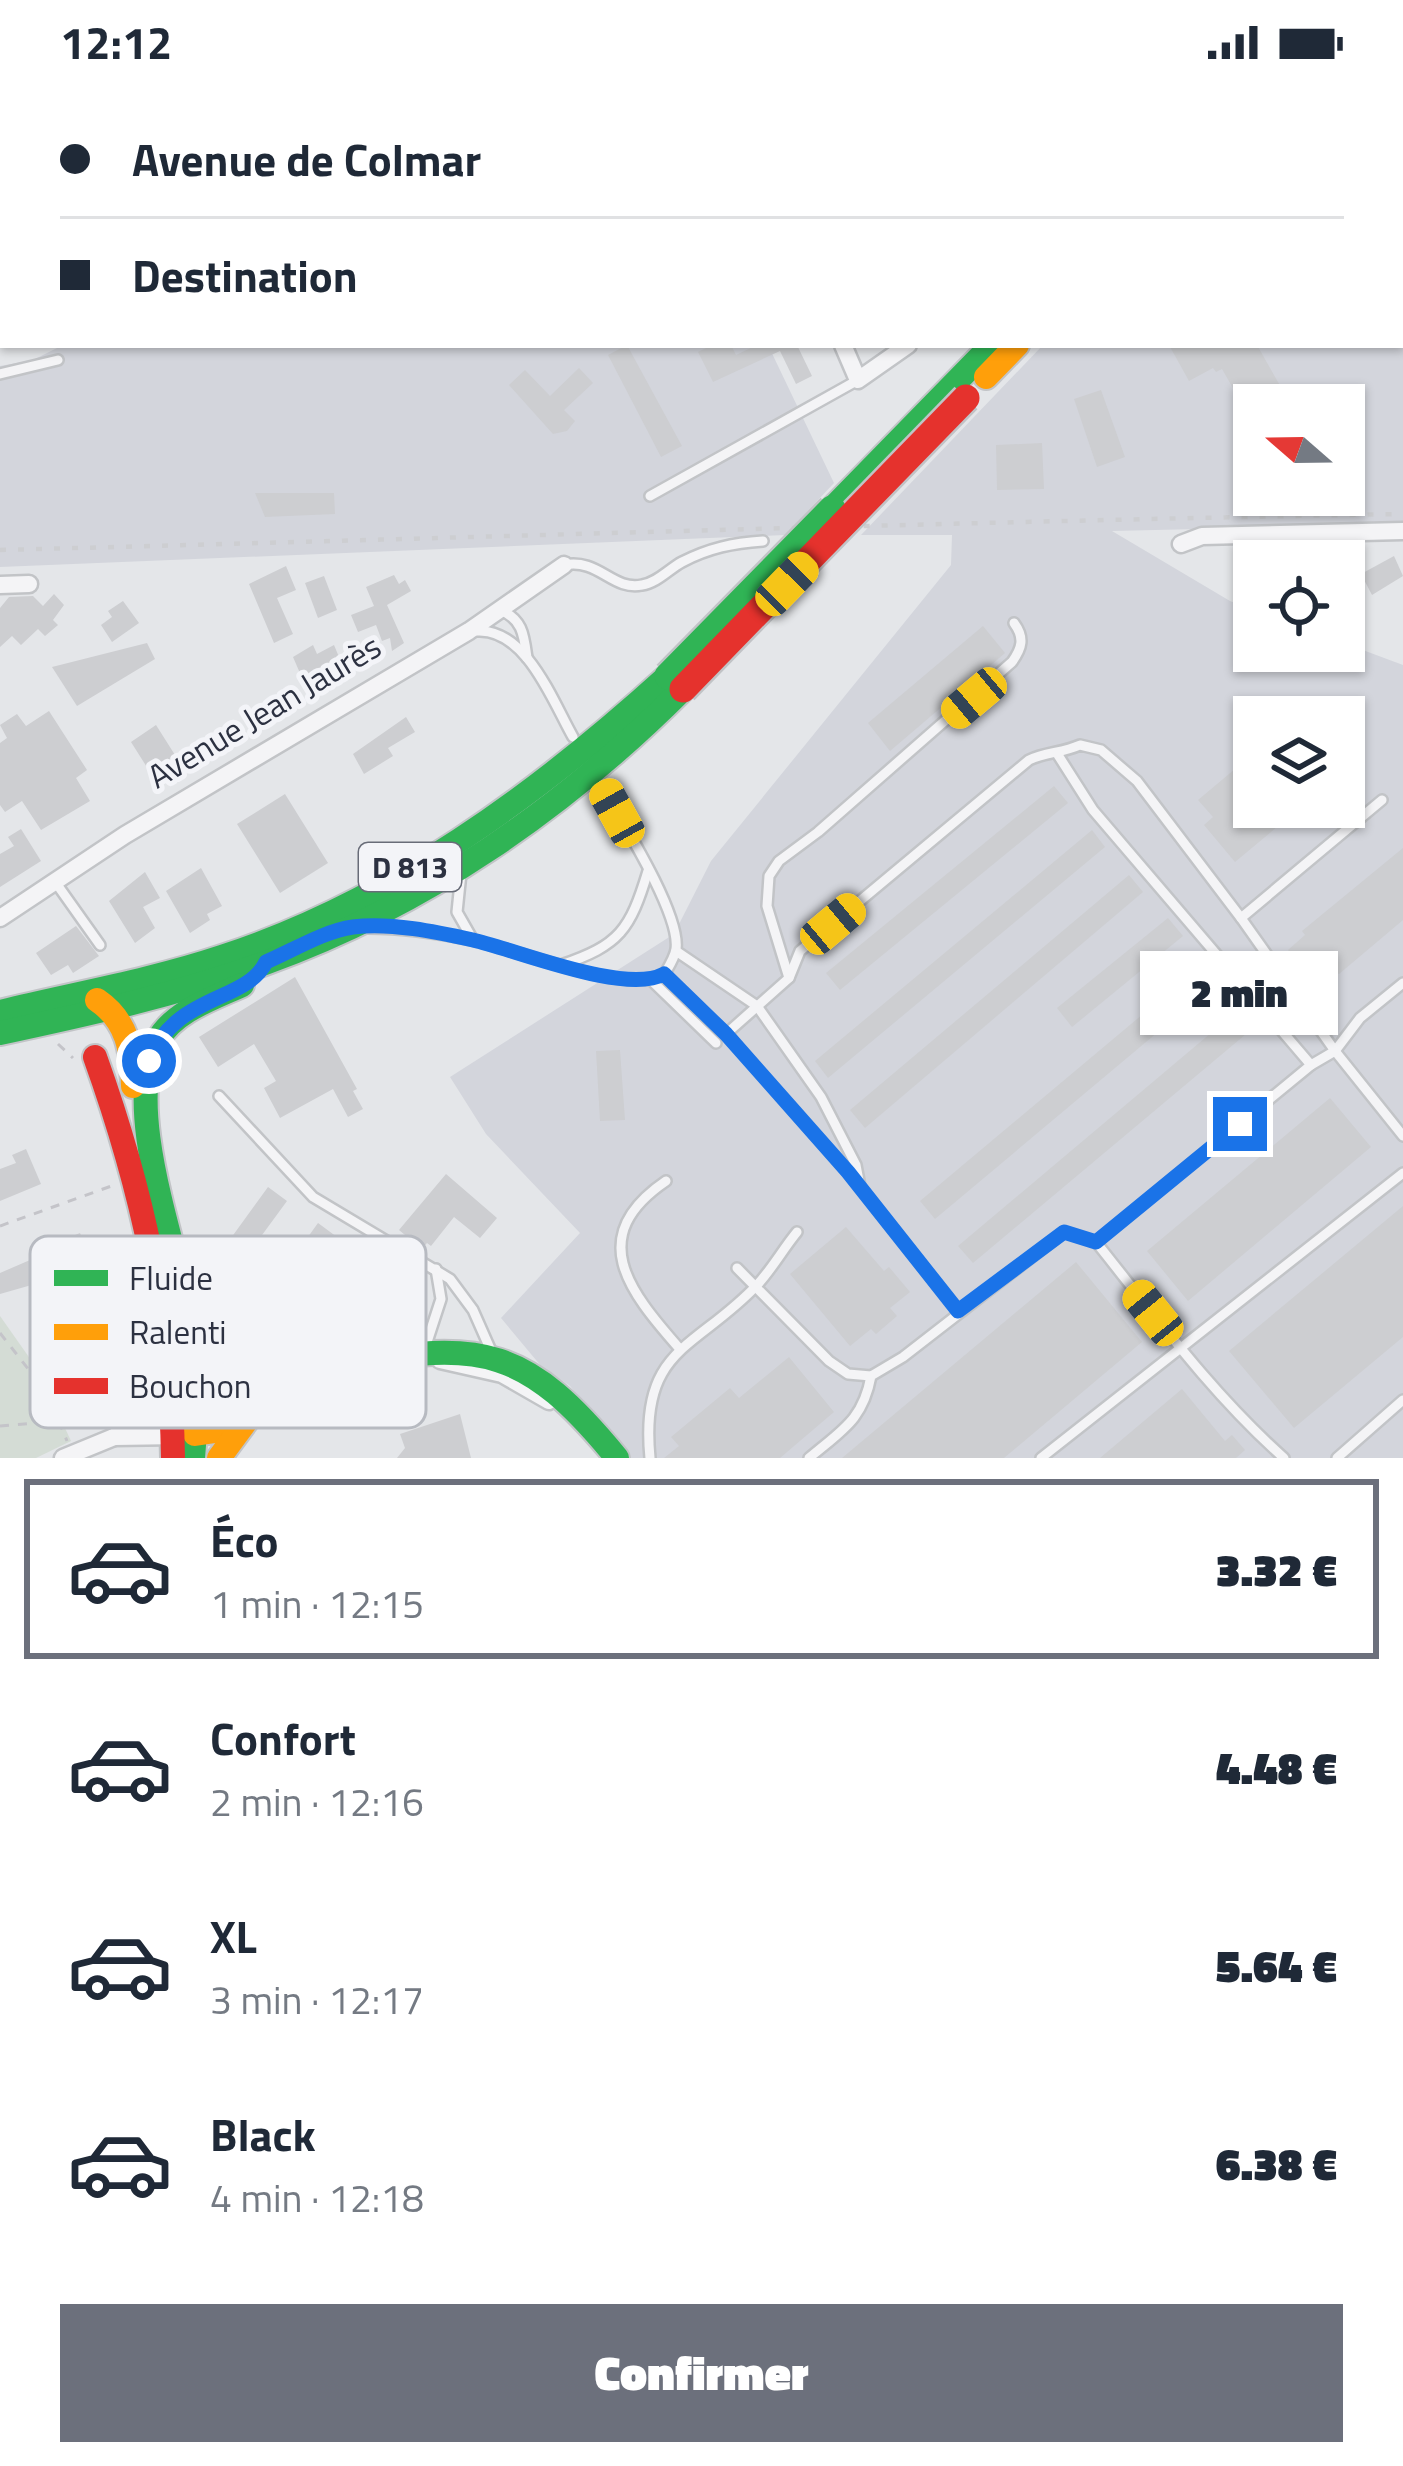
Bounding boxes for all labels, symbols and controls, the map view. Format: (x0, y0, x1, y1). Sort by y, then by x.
text: 12:12 (60, 8, 172, 76)
text: Avenue de Colmar (132, 125, 481, 193)
text: Destination (132, 241, 358, 309)
north arrow (1233, 384, 1365, 516)
map controls (1233, 384, 1365, 828)
button: locate (1233, 540, 1365, 672)
car (749, 546, 825, 622)
street label: Avenue Jean Jaurès (138, 621, 390, 801)
car (935, 661, 1013, 735)
button: layers (1233, 696, 1365, 828)
car (584, 773, 650, 853)
road number: D 813 (359, 843, 461, 891)
car (794, 887, 872, 961)
callout: 2 min (1141, 950, 1339, 1034)
text: 2 min (1191, 963, 1287, 1022)
route start (122, 1034, 176, 1088)
route end (1213, 1097, 1267, 1151)
legend (30, 1236, 426, 1428)
text: Fluide (129, 1253, 213, 1303)
car (1116, 1274, 1190, 1352)
text: Ralenti (129, 1307, 227, 1357)
text: Bouchon (129, 1361, 252, 1411)
text: Éco (210, 1506, 279, 1574)
icon: car (66, 1515, 174, 1623)
text: 3.32 € (1216, 1535, 1337, 1603)
text: 1 min · 12:15 (210, 1574, 424, 1633)
text: Confort (210, 1704, 356, 1772)
icon: car (66, 1713, 174, 1821)
text: 4.48 € (1216, 1733, 1337, 1801)
text: 2 min · 12:16 (210, 1772, 424, 1831)
text: XL (210, 1902, 257, 1970)
icon: car (66, 1911, 174, 2019)
text: 5.64 € (1216, 1931, 1337, 1999)
text: 3 min · 12:17 (210, 1970, 424, 2029)
text: Black (210, 2100, 316, 2168)
icon: car (66, 2109, 174, 2217)
text: 6.38 € (1216, 2129, 1337, 2197)
text: 4 min · 12:18 (210, 2168, 424, 2227)
button: Confirmer (60, 2304, 1343, 2442)

